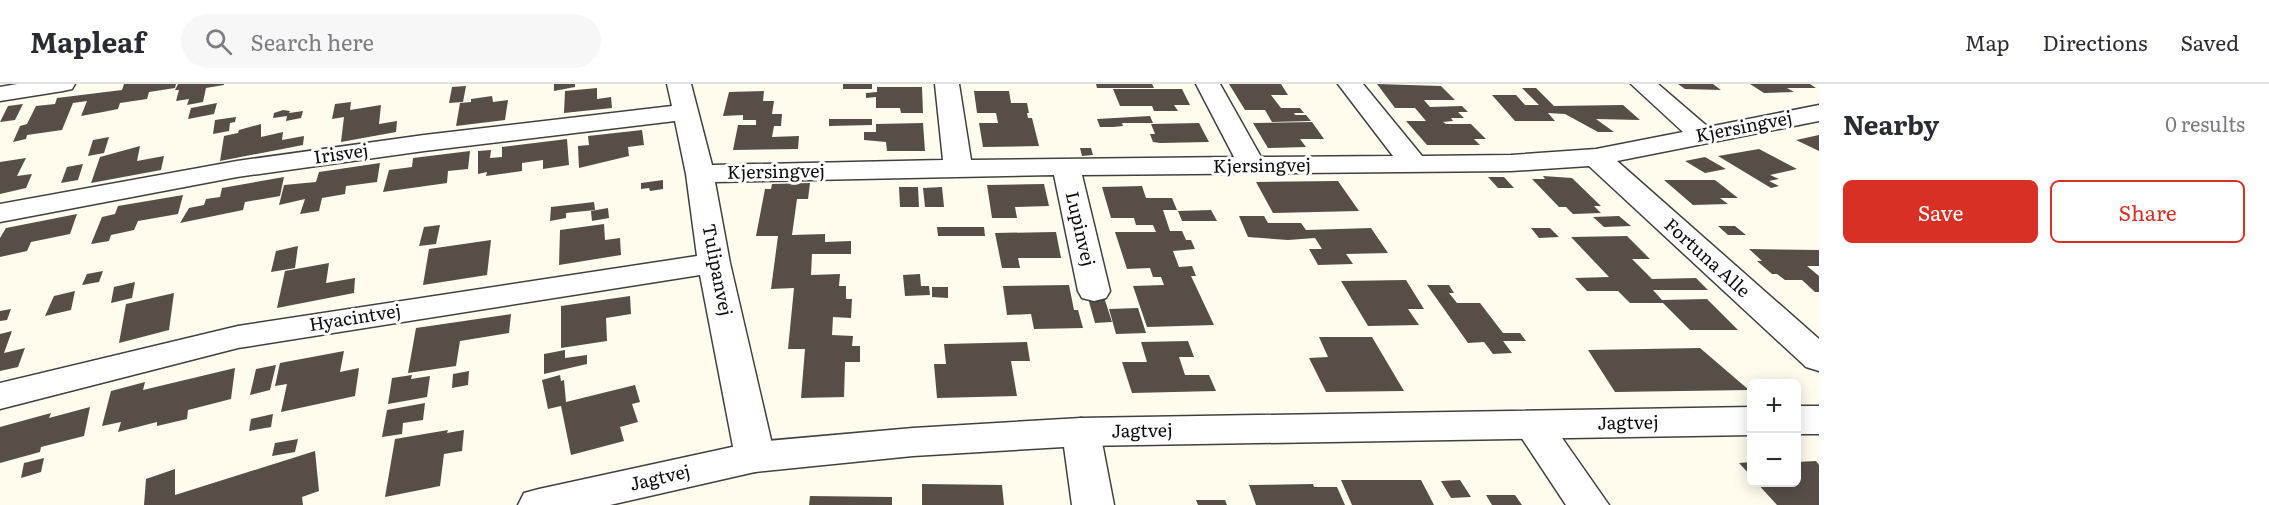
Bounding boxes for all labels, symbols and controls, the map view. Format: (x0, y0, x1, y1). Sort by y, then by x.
search box (181, 14, 601, 68)
text: Mapleaf (30, 20, 145, 62)
icon: search (202, 25, 235, 58)
text: Search here (250, 25, 374, 58)
text: Map (1965, 26, 2010, 57)
text: Directions (2043, 26, 2148, 57)
text: Saved (2181, 26, 2239, 57)
street label: Kjersingvej (1693, 103, 1794, 148)
text: Nearby (1843, 104, 1939, 143)
text: 0 results (2165, 108, 2245, 138)
street label: Irisvej (312, 135, 370, 170)
street label: Kjersingvej (1213, 150, 1311, 179)
street label: Kjersingvej (727, 156, 825, 185)
button: Save (1843, 180, 2038, 243)
button: Share (2050, 180, 2245, 243)
street label: Lupinvej (1060, 189, 1103, 269)
street label: Fortuna Alle (1659, 211, 1757, 303)
street label: Tulipanvej (696, 221, 741, 318)
street label: Hyacintvej (307, 296, 403, 337)
map controls (1747, 379, 1801, 487)
button: + (1747, 379, 1801, 433)
street label: Jagtvej (1597, 407, 1659, 436)
street label: Jagtvej (1111, 415, 1173, 444)
button: − (1747, 433, 1801, 487)
street label: Jagtvej (627, 456, 693, 497)

